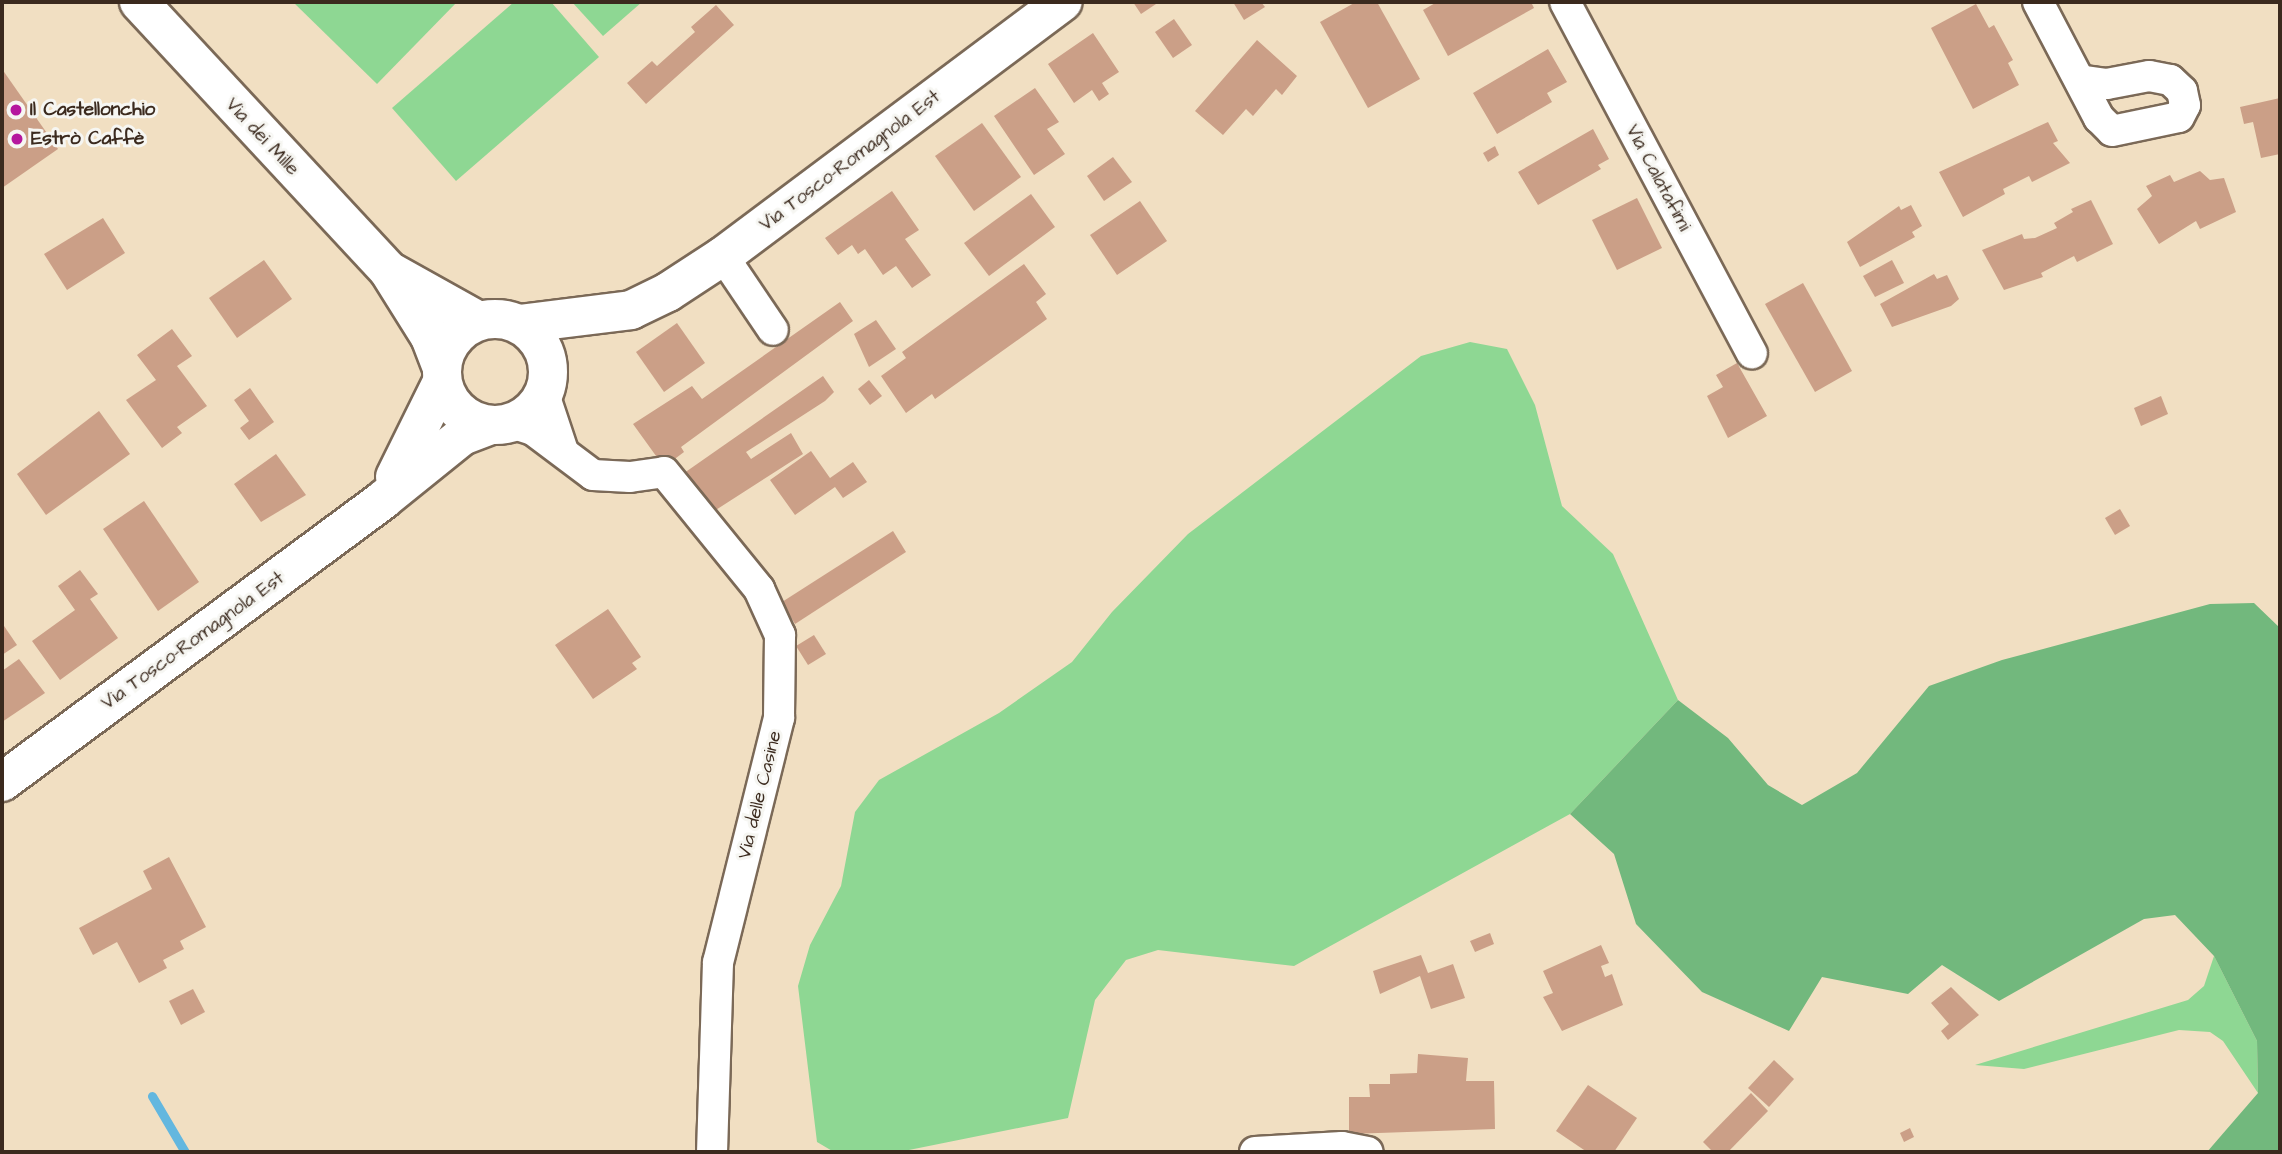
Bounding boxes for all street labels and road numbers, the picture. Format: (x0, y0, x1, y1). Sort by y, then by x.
street label: Via Tosco-Romagnola Est (755, 86, 945, 236)
street label: Via dei Mille (220, 94, 304, 180)
street label: Via Calatafimi (1620, 121, 1696, 235)
street label: Via Tosco-Romagnola Est (97, 567, 289, 715)
street label: Via delle Casine (733, 729, 787, 861)

